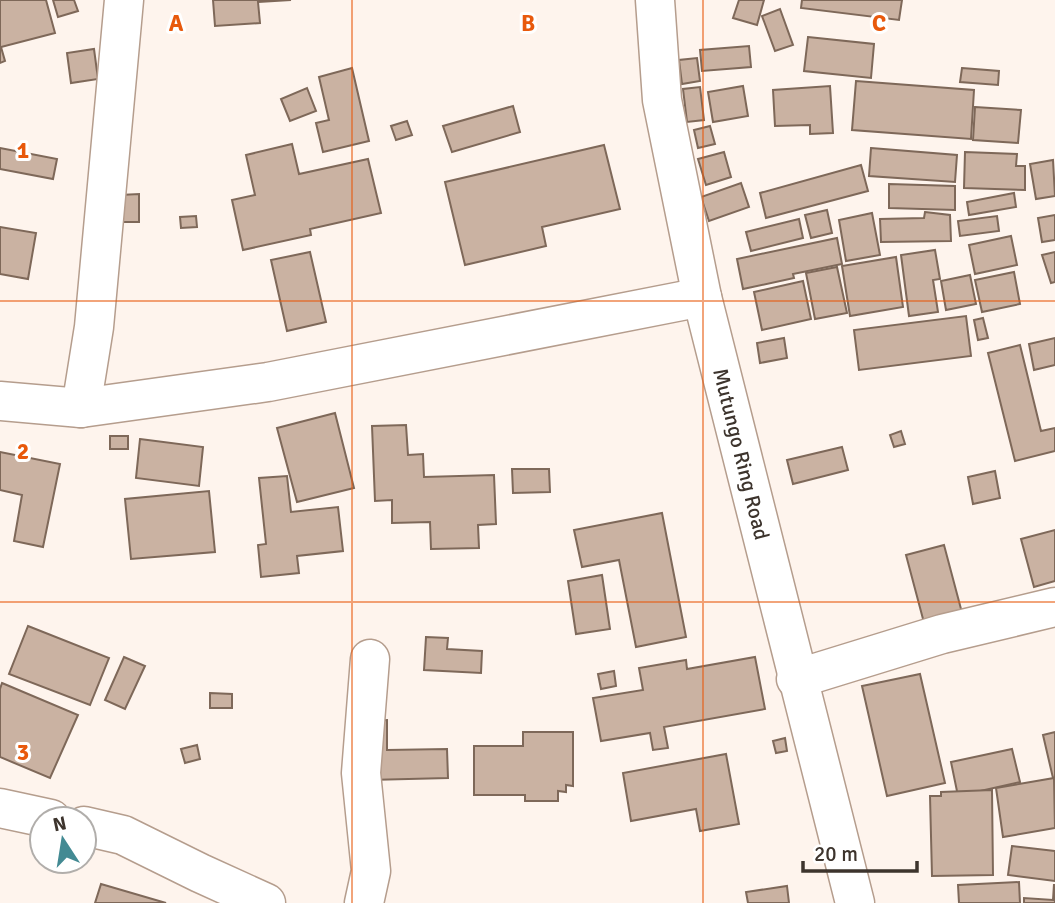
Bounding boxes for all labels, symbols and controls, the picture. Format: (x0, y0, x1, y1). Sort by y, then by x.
text: A (169, 9, 184, 38)
text: B (521, 9, 535, 38)
text: C (872, 9, 886, 38)
text: 1 (17, 136, 29, 165)
street label: Mutungo Ring Road (707, 366, 775, 542)
text: 2 (17, 437, 29, 466)
text: 3 (17, 738, 29, 767)
north arrow (28, 805, 98, 875)
text: N (51, 811, 69, 837)
scale bar (803, 830, 917, 874)
text: 20 m (814, 841, 858, 867)

